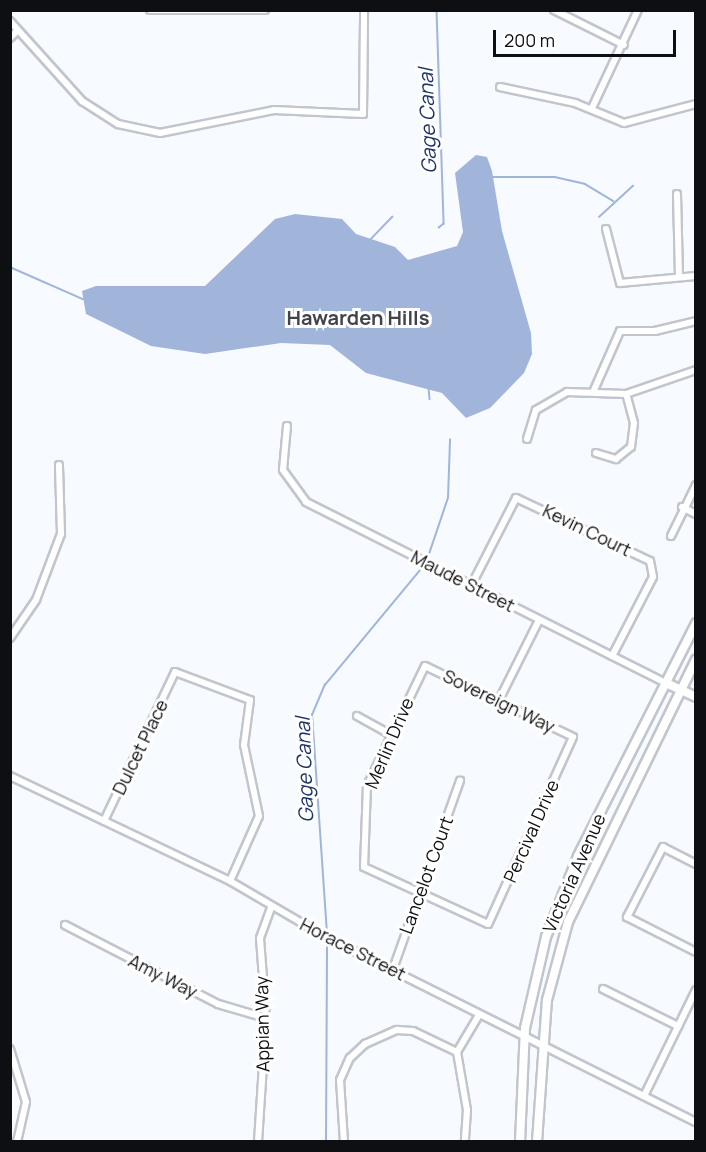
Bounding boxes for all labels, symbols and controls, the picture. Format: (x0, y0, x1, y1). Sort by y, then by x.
scale bar (496, 18, 679, 56)
text: 200 m (504, 28, 555, 52)
water label: Gage Canal (413, 68, 441, 174)
district label: Hawarden Hills (287, 305, 429, 329)
street label: Kevin Court (539, 499, 635, 561)
street label: Maude Street (408, 546, 518, 616)
street label: Sovereign Way (440, 665, 558, 737)
street label: Merlin Drive (360, 694, 418, 792)
street label: Dulcet Place (108, 696, 172, 798)
water label: Gage Canal (290, 717, 318, 823)
street label: Percival Drive (499, 776, 563, 886)
street label: Victoria Avenue (538, 810, 610, 936)
street label: Lancelot Court (395, 813, 457, 937)
street label: Horace Street (297, 913, 409, 985)
street label: Amy Way (125, 949, 201, 1003)
street label: Appian Way (250, 976, 274, 1072)

